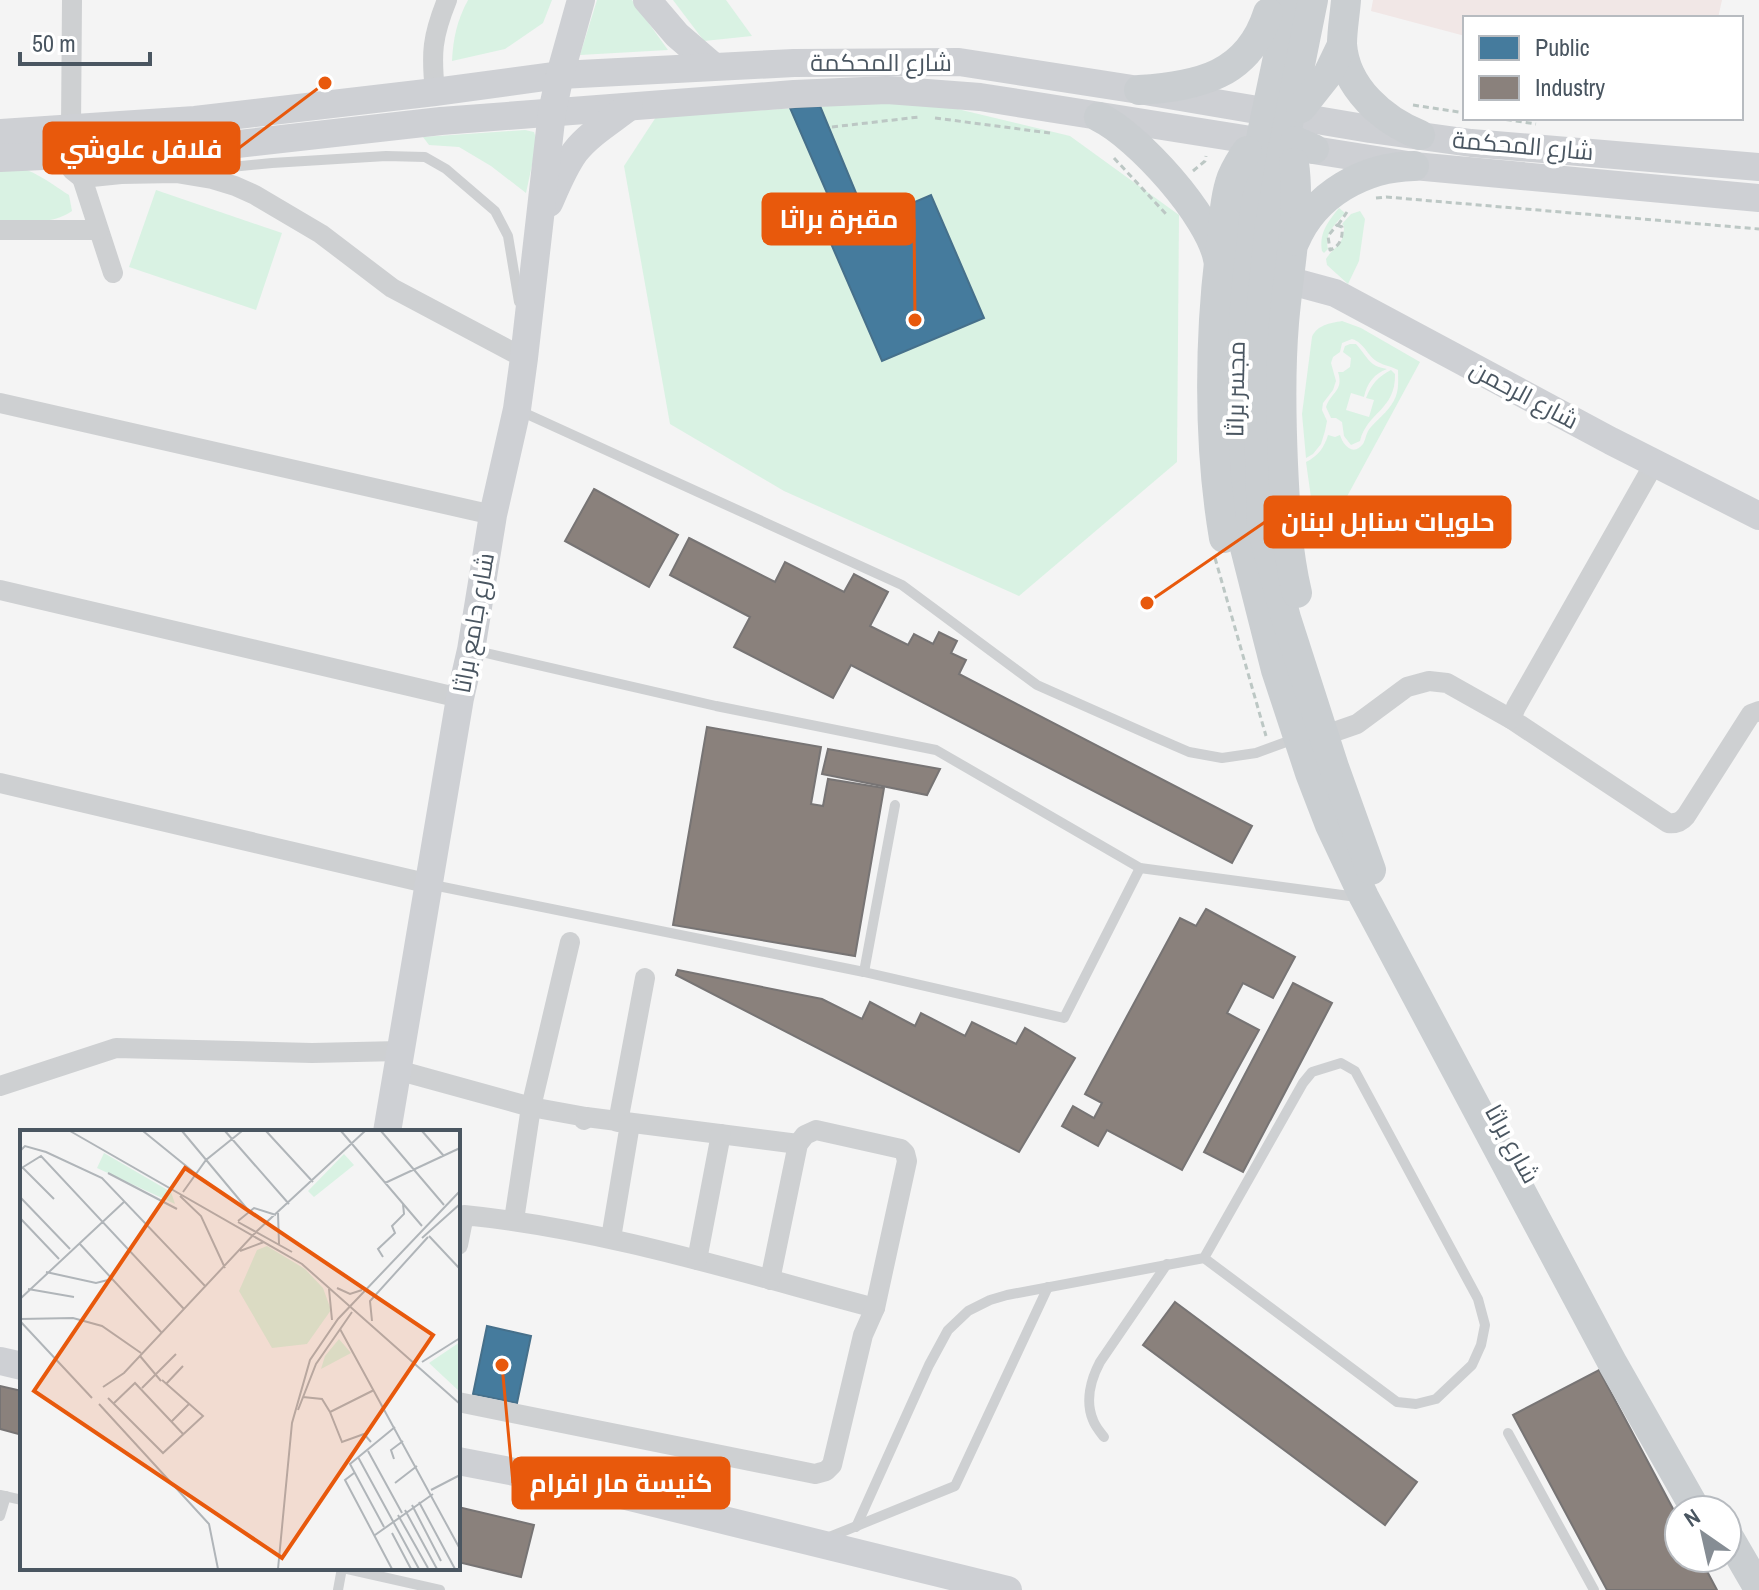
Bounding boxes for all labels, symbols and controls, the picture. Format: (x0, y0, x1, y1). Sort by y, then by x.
scale bar (20, 16, 150, 66)
legend (1463, 16, 1743, 120)
text: 50 m (32, 27, 76, 59)
text: Public (1535, 31, 1590, 63)
street label: شارع المحكمة (810, 46, 952, 79)
text: Industry (1535, 71, 1605, 103)
callout: فلافل علوشي (44, 123, 239, 173)
street label: شارع المحكمة (1451, 123, 1595, 168)
text: فلافل علوشي (60, 131, 222, 169)
callout: مقبرة براثا (763, 194, 914, 244)
text: مقبرة براثا (779, 201, 899, 236)
street label: مجسر براثا (1218, 341, 1252, 437)
street label: شارع الرحمن (1464, 352, 1584, 437)
callout: حلويات سنابل لبنان (1265, 497, 1510, 547)
text: حلويات سنابل لبنان (1281, 504, 1495, 539)
street label: شارع جامع براثا (445, 550, 502, 696)
street label: شارع براثا (1477, 1098, 1548, 1189)
inset map (20, 1130, 460, 1570)
callout: كنيسة مار افرام (513, 1458, 729, 1508)
text: كنيسة مار افرام (529, 1465, 713, 1501)
north arrow (1663, 1494, 1743, 1574)
text: N (1678, 1501, 1706, 1533)

